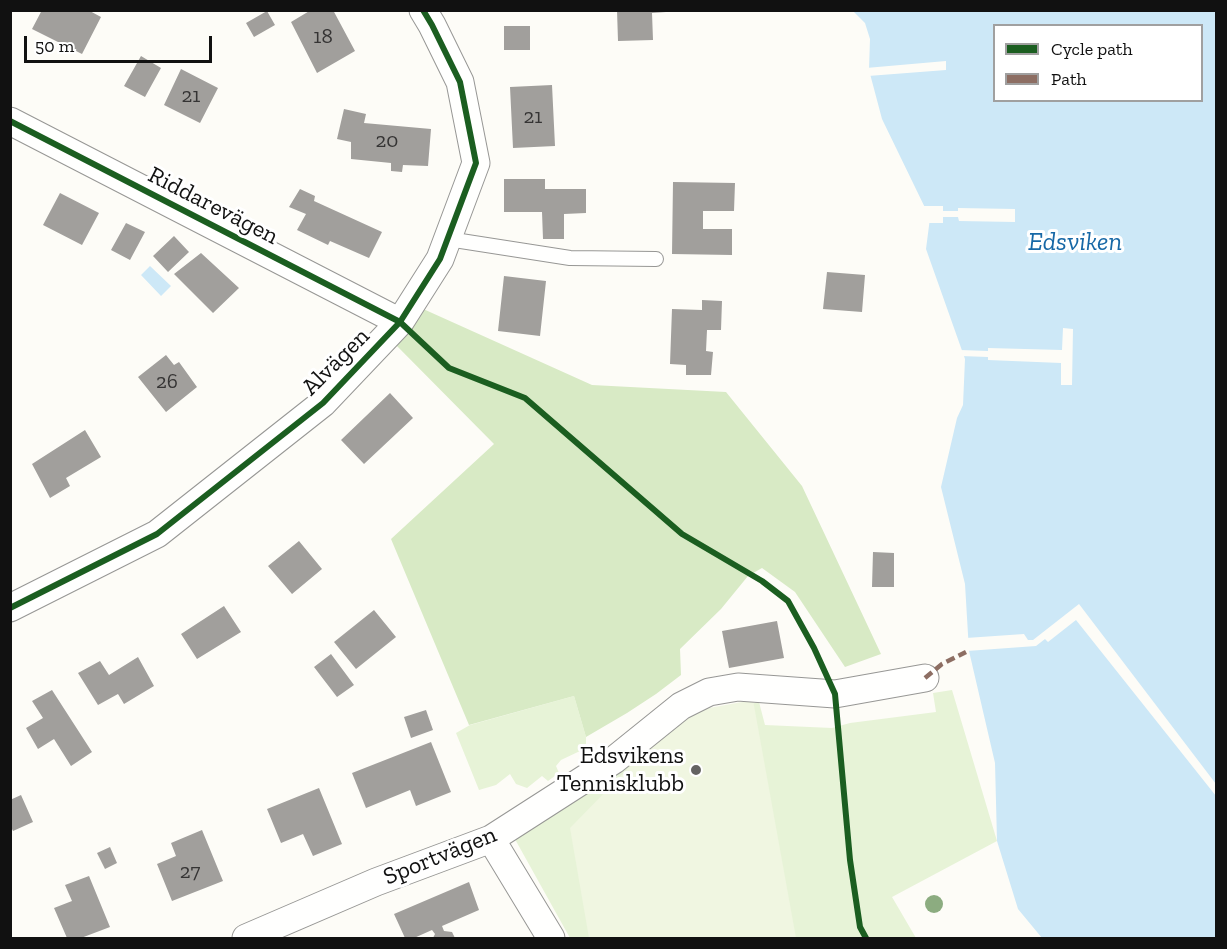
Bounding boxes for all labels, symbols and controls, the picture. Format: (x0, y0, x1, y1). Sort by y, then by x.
scale bar (27, 24, 214, 62)
house number: 18 (313, 24, 333, 50)
legend (993, 24, 1203, 102)
text: 50 m (35, 35, 74, 57)
text: Cycle path (1051, 38, 1133, 60)
text: Path (1051, 68, 1087, 90)
house number: 21 (182, 83, 200, 109)
house number: 21 (524, 104, 542, 130)
house number: 20 (376, 128, 398, 154)
street label: Riddarevägen (143, 161, 283, 251)
water label: Edsviken (1028, 227, 1122, 259)
street label: Alvägen (296, 322, 376, 402)
house number: 26 (156, 369, 178, 395)
place label: Edsvikens Tennisklubb (557, 742, 684, 798)
marker: Edsvikens Tennisklubb (689, 763, 703, 777)
street label: Sportvägen (379, 820, 501, 892)
house number: 27 (180, 859, 200, 885)

